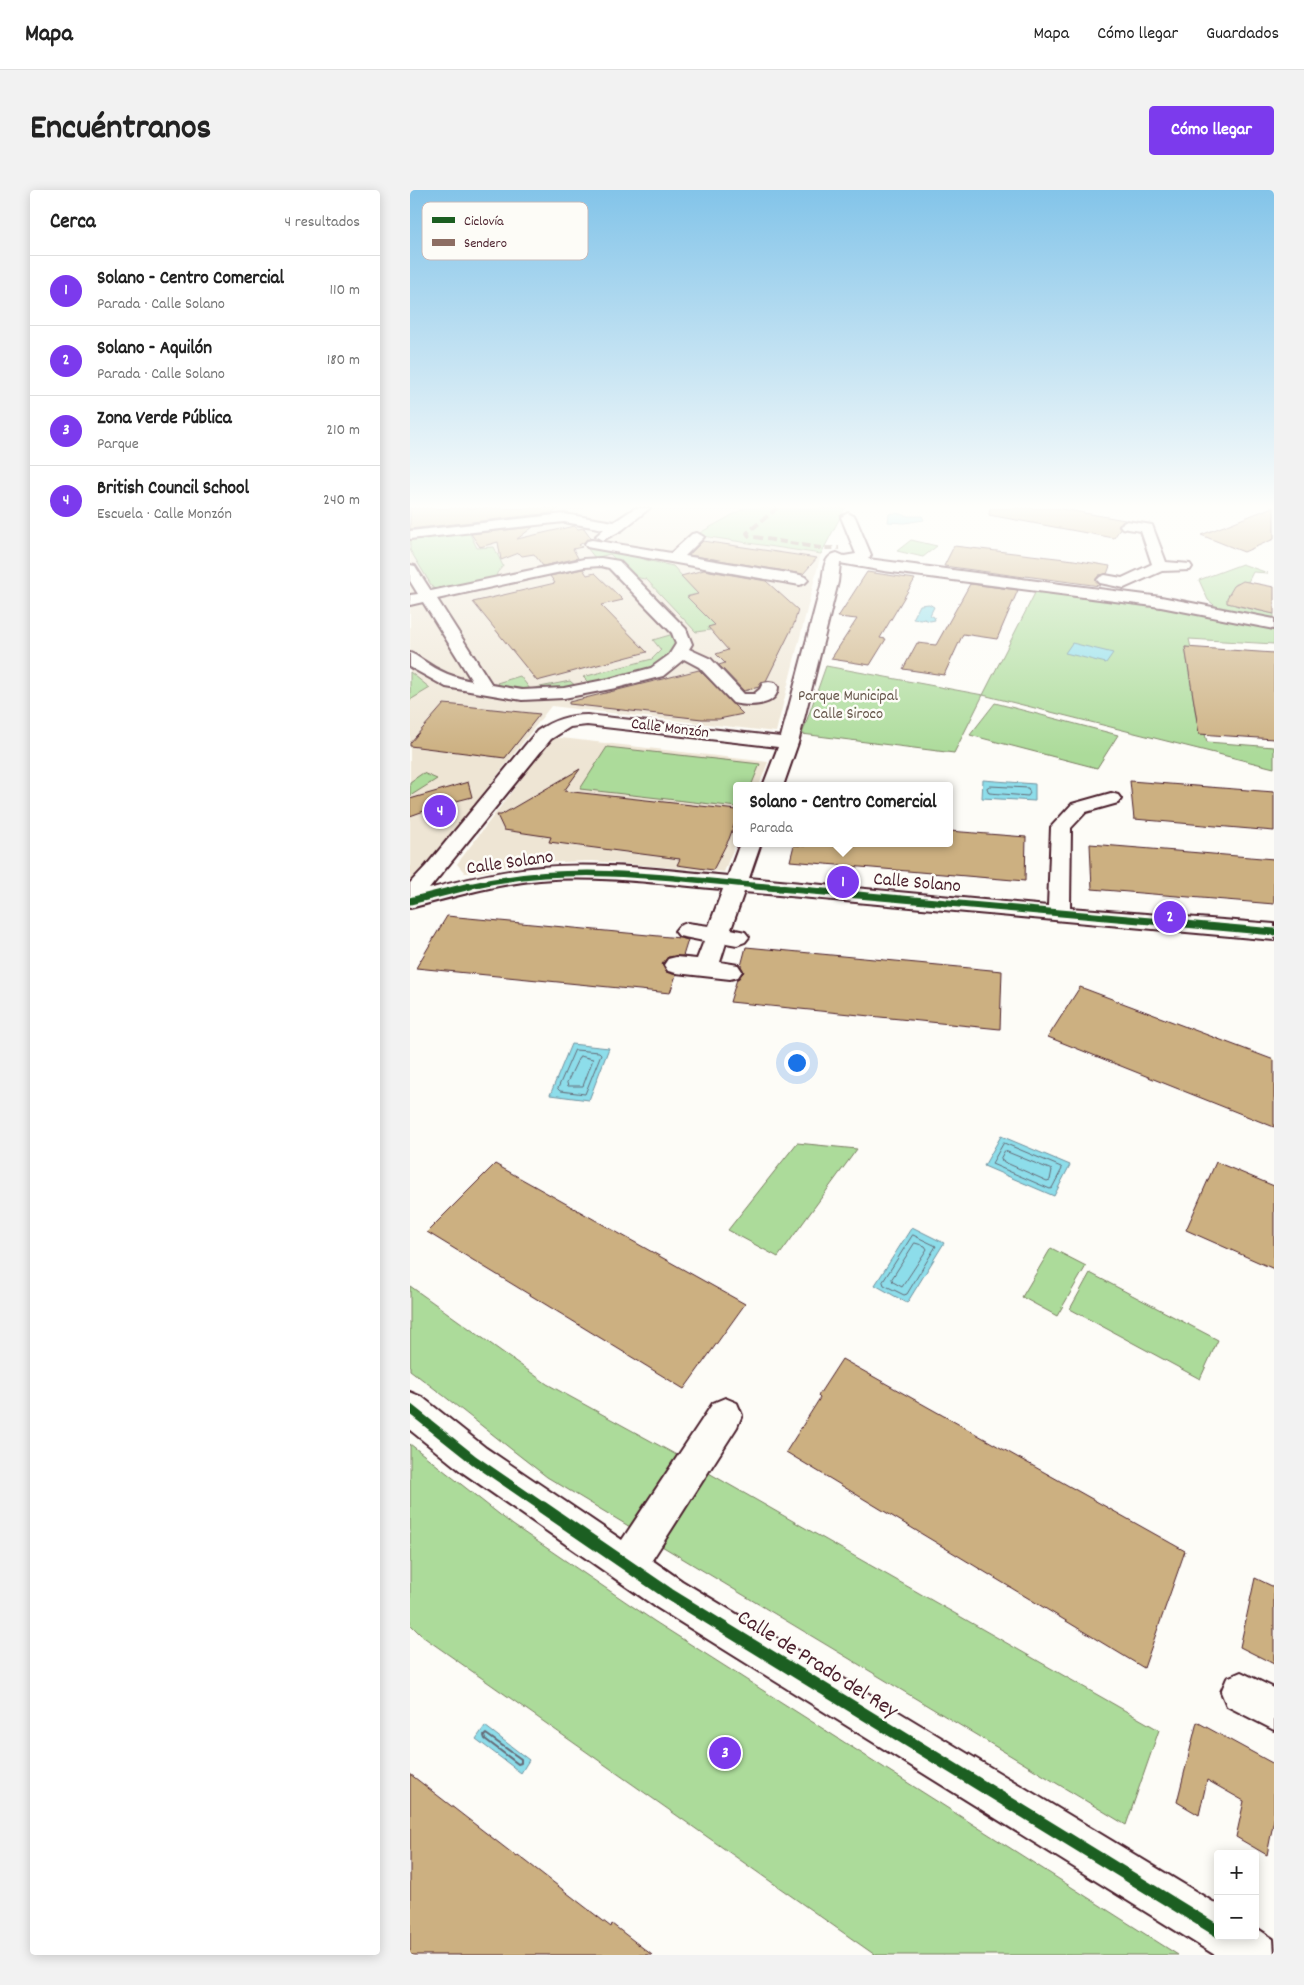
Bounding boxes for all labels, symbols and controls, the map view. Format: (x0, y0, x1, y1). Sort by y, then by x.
text: Mapa (25, 18, 73, 52)
text: Mapa (1033, 22, 1069, 47)
text: Cómo llegar (1097, 22, 1178, 47)
text: Guardados (1206, 22, 1279, 47)
text: Encuéntranos (30, 105, 211, 155)
button: Cómo llegar (1149, 106, 1274, 155)
legend (422, 202, 588, 260)
text: Cerca (50, 208, 96, 238)
text: 4 resultados (285, 211, 360, 234)
text: Ciclovía (464, 212, 504, 232)
text: Sendero (464, 234, 507, 254)
text: Solano - Centro Comercial (97, 266, 284, 293)
text: 1 (64, 279, 68, 302)
text: 110 m (330, 279, 360, 302)
text: Parada · Calle Solano (97, 293, 225, 316)
text: Solano - Aquilón (97, 336, 212, 363)
text: 2 (63, 349, 70, 372)
text: 180 m (327, 349, 360, 372)
text: Parada · Calle Solano (97, 363, 225, 386)
text: Zona Verde Pública (97, 406, 232, 433)
text: 3 (62, 419, 70, 442)
text: 210 m (326, 419, 360, 442)
text: Parque (97, 433, 139, 456)
text: British Council School (97, 476, 249, 503)
text: 4 (63, 489, 69, 512)
text: 240 m (323, 489, 360, 512)
text: Escuela · Calle Monzón (97, 503, 232, 526)
park label: Parque Municipal Calle Siroco (798, 685, 898, 726)
street label: Calle Monzón (630, 713, 710, 745)
popup (733, 782, 953, 847)
text: Solano - Centro Comercial (750, 790, 936, 817)
pin: 4 (424, 792, 456, 830)
text: Parada (750, 817, 793, 840)
street label: Calle Solano (465, 845, 555, 883)
pin: 1 (827, 863, 859, 901)
street label: Calle Solano (872, 867, 962, 901)
pin: 2 (1154, 898, 1186, 936)
your location (784, 1050, 810, 1076)
street label: Calle de Prado del Rey (731, 1603, 904, 1728)
pin: 3 (709, 1734, 741, 1772)
map controls (1214, 1850, 1259, 1940)
button: + (1214, 1850, 1259, 1895)
button: − (1214, 1895, 1259, 1940)

